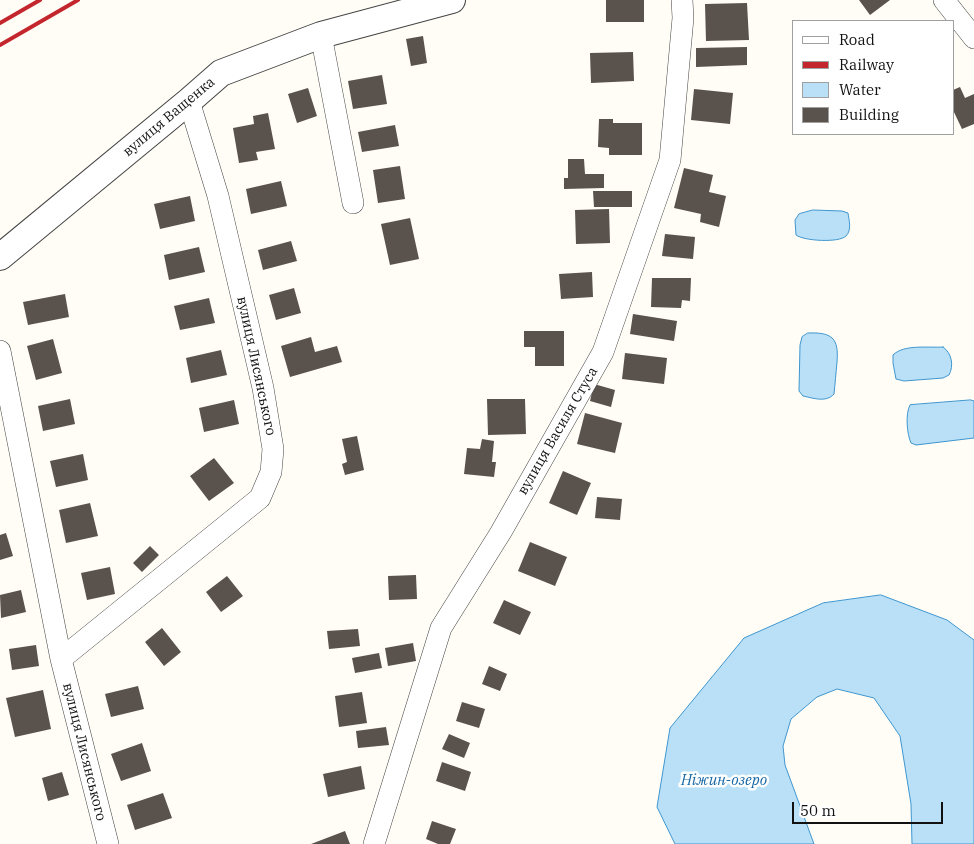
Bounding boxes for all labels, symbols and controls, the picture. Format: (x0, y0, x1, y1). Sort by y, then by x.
legend (792, 20, 954, 135)
text: Road (839, 30, 875, 49)
text: Railway (839, 55, 894, 74)
street label: вулиця Ващенка (120, 74, 218, 160)
text: Water (839, 80, 881, 99)
text: Building (839, 105, 899, 124)
street label: вулиця Лисянського (233, 295, 279, 437)
street label: вулиця Василя Стуса (515, 364, 601, 498)
street label: вулиця Лисянського (59, 681, 109, 823)
water label: Ніжин-озеро (681, 772, 767, 790)
scale bar (794, 792, 945, 824)
text: 50 m (800, 801, 836, 820)

